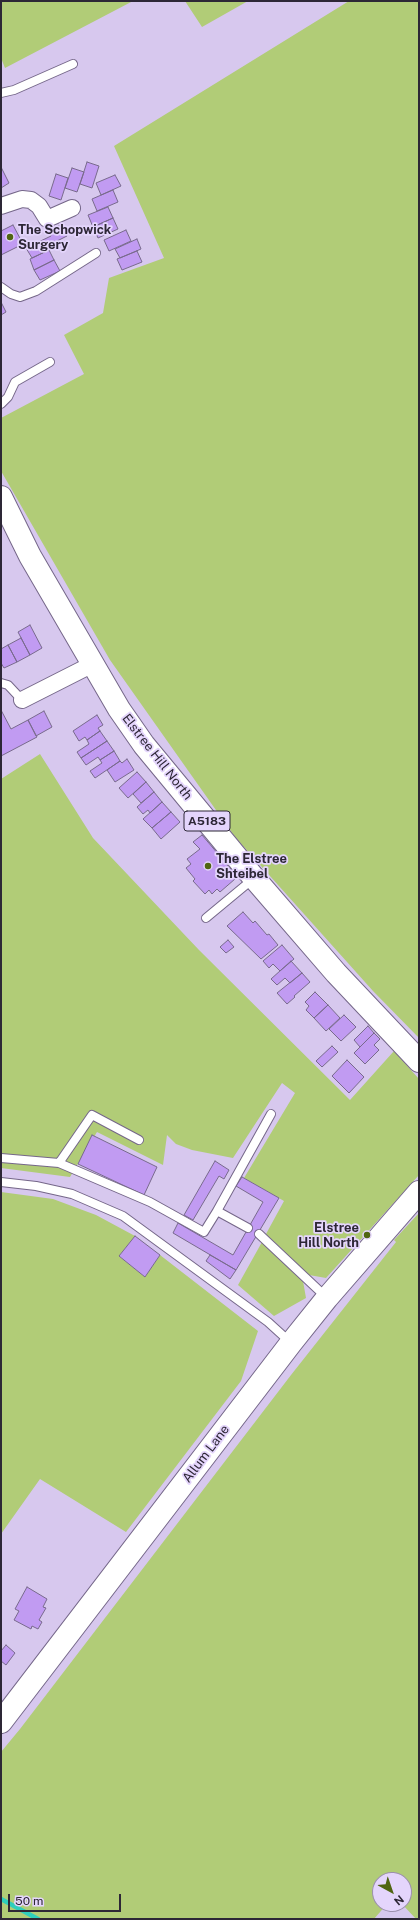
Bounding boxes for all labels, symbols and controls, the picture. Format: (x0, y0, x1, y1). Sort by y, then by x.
place label: The Schopwick Surgery (18, 222, 111, 253)
marker: The Schopwick Surgery (5, 232, 15, 242)
street label: Elstree Hill North (119, 711, 195, 803)
road number: A5183 (184, 811, 230, 831)
place label: The Elstree Shteibel (216, 851, 287, 882)
marker: The Elstree Shteibel (203, 861, 213, 871)
place label: Elstree Hill North (298, 1220, 359, 1251)
marker: Elstree Hill North (362, 1230, 372, 1240)
street label: Allum Lane (179, 1422, 233, 1486)
north arrow (372, 1872, 412, 1912)
scale bar (10, 1886, 123, 1912)
text: N (392, 1893, 406, 1908)
text: 50 m (15, 1894, 43, 1908)

